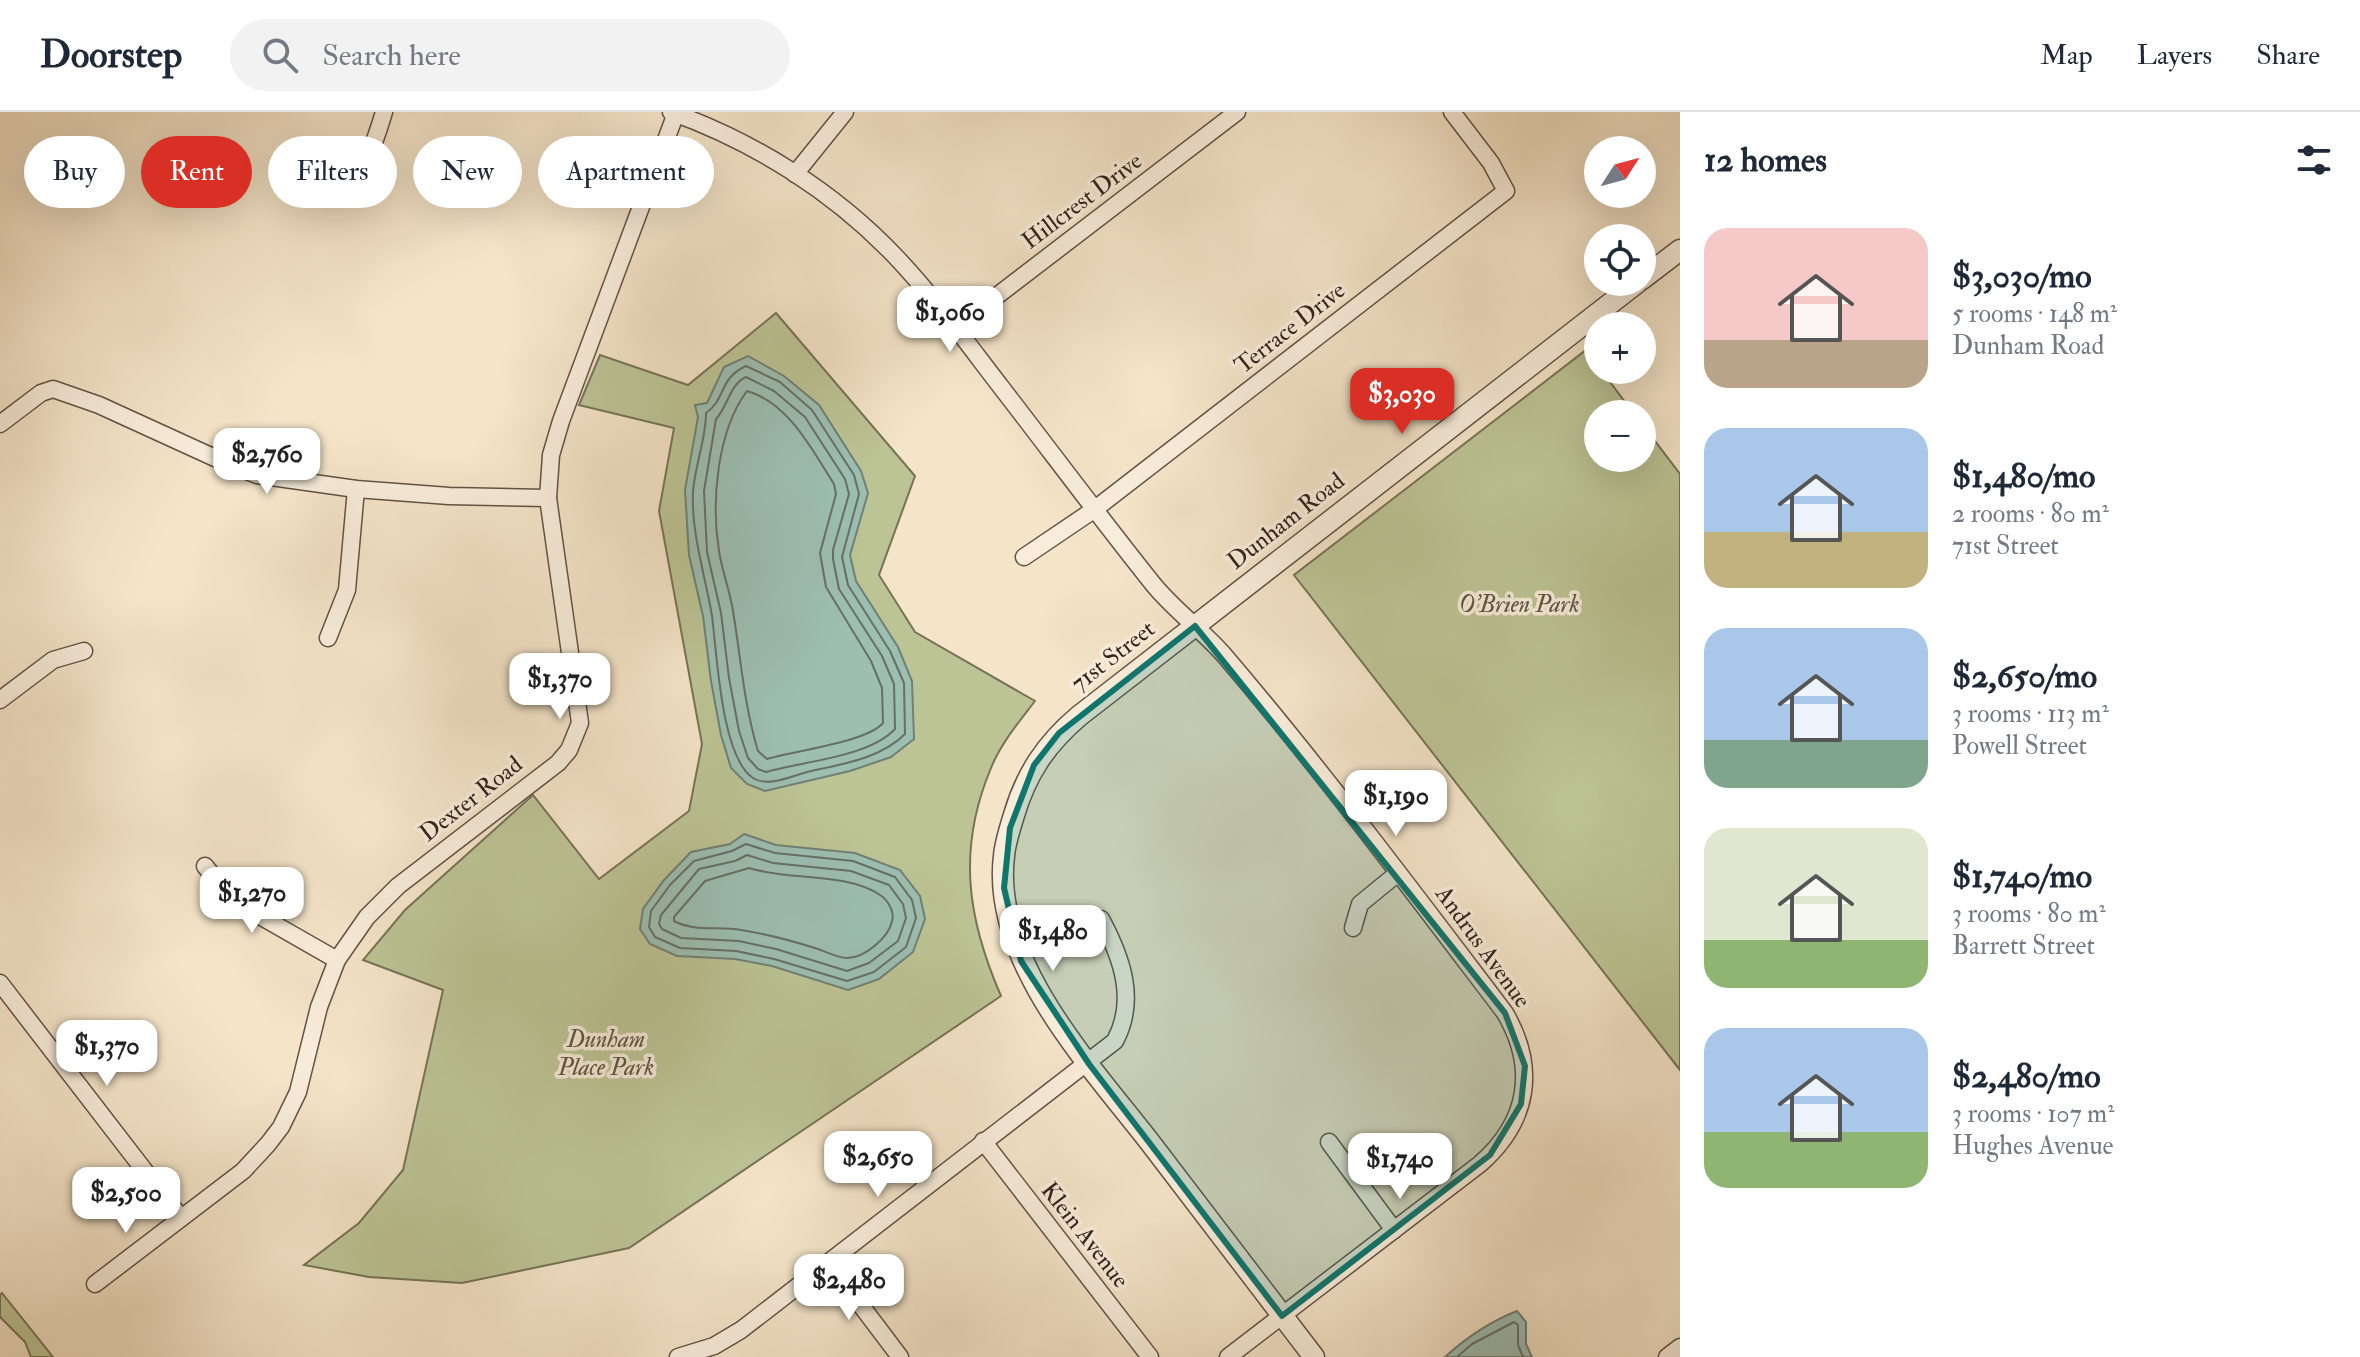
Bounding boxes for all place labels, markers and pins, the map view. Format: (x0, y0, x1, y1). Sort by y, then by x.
pin: $1,060 (885, 286, 1015, 354)
pin: $3,030 (1337, 368, 1467, 436)
pin: $2,760 (202, 428, 332, 496)
pin: $1,370 (495, 653, 625, 721)
pin: $1,190 (1331, 770, 1461, 838)
pin: $1,270 (187, 867, 317, 935)
pin: $1,480 (988, 905, 1118, 973)
pin: $1,370 (42, 1020, 172, 1088)
pin: $2,650 (813, 1131, 943, 1199)
pin: $1,740 (1335, 1133, 1465, 1201)
pin: $2,500 (61, 1167, 191, 1235)
pin: $2,480 (784, 1254, 914, 1322)

